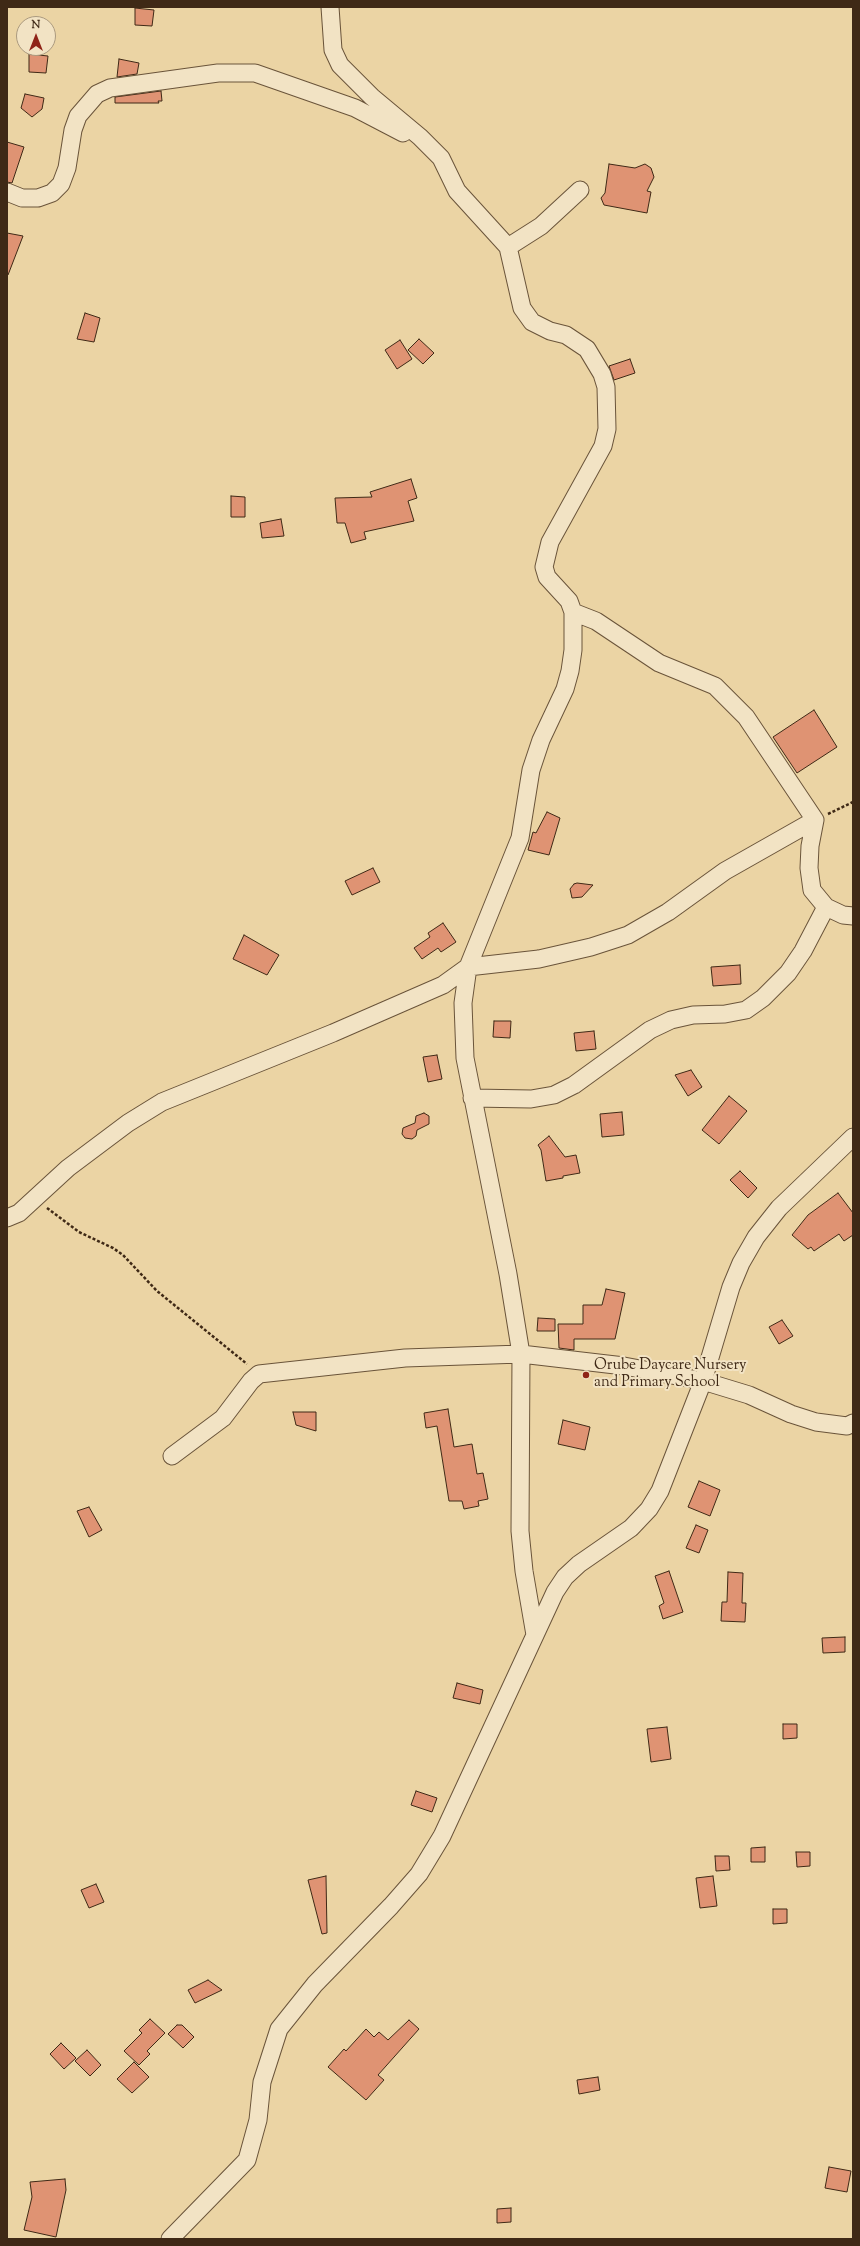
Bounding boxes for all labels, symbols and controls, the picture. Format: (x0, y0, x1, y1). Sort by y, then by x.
north arrow (16, 16, 56, 56)
text: N (32, 17, 40, 33)
place label: Orube Daycare Nursery and Primary School (594, 1357, 747, 1392)
marker: Orube Daycare Nursery and Primary School (581, 1370, 591, 1380)

